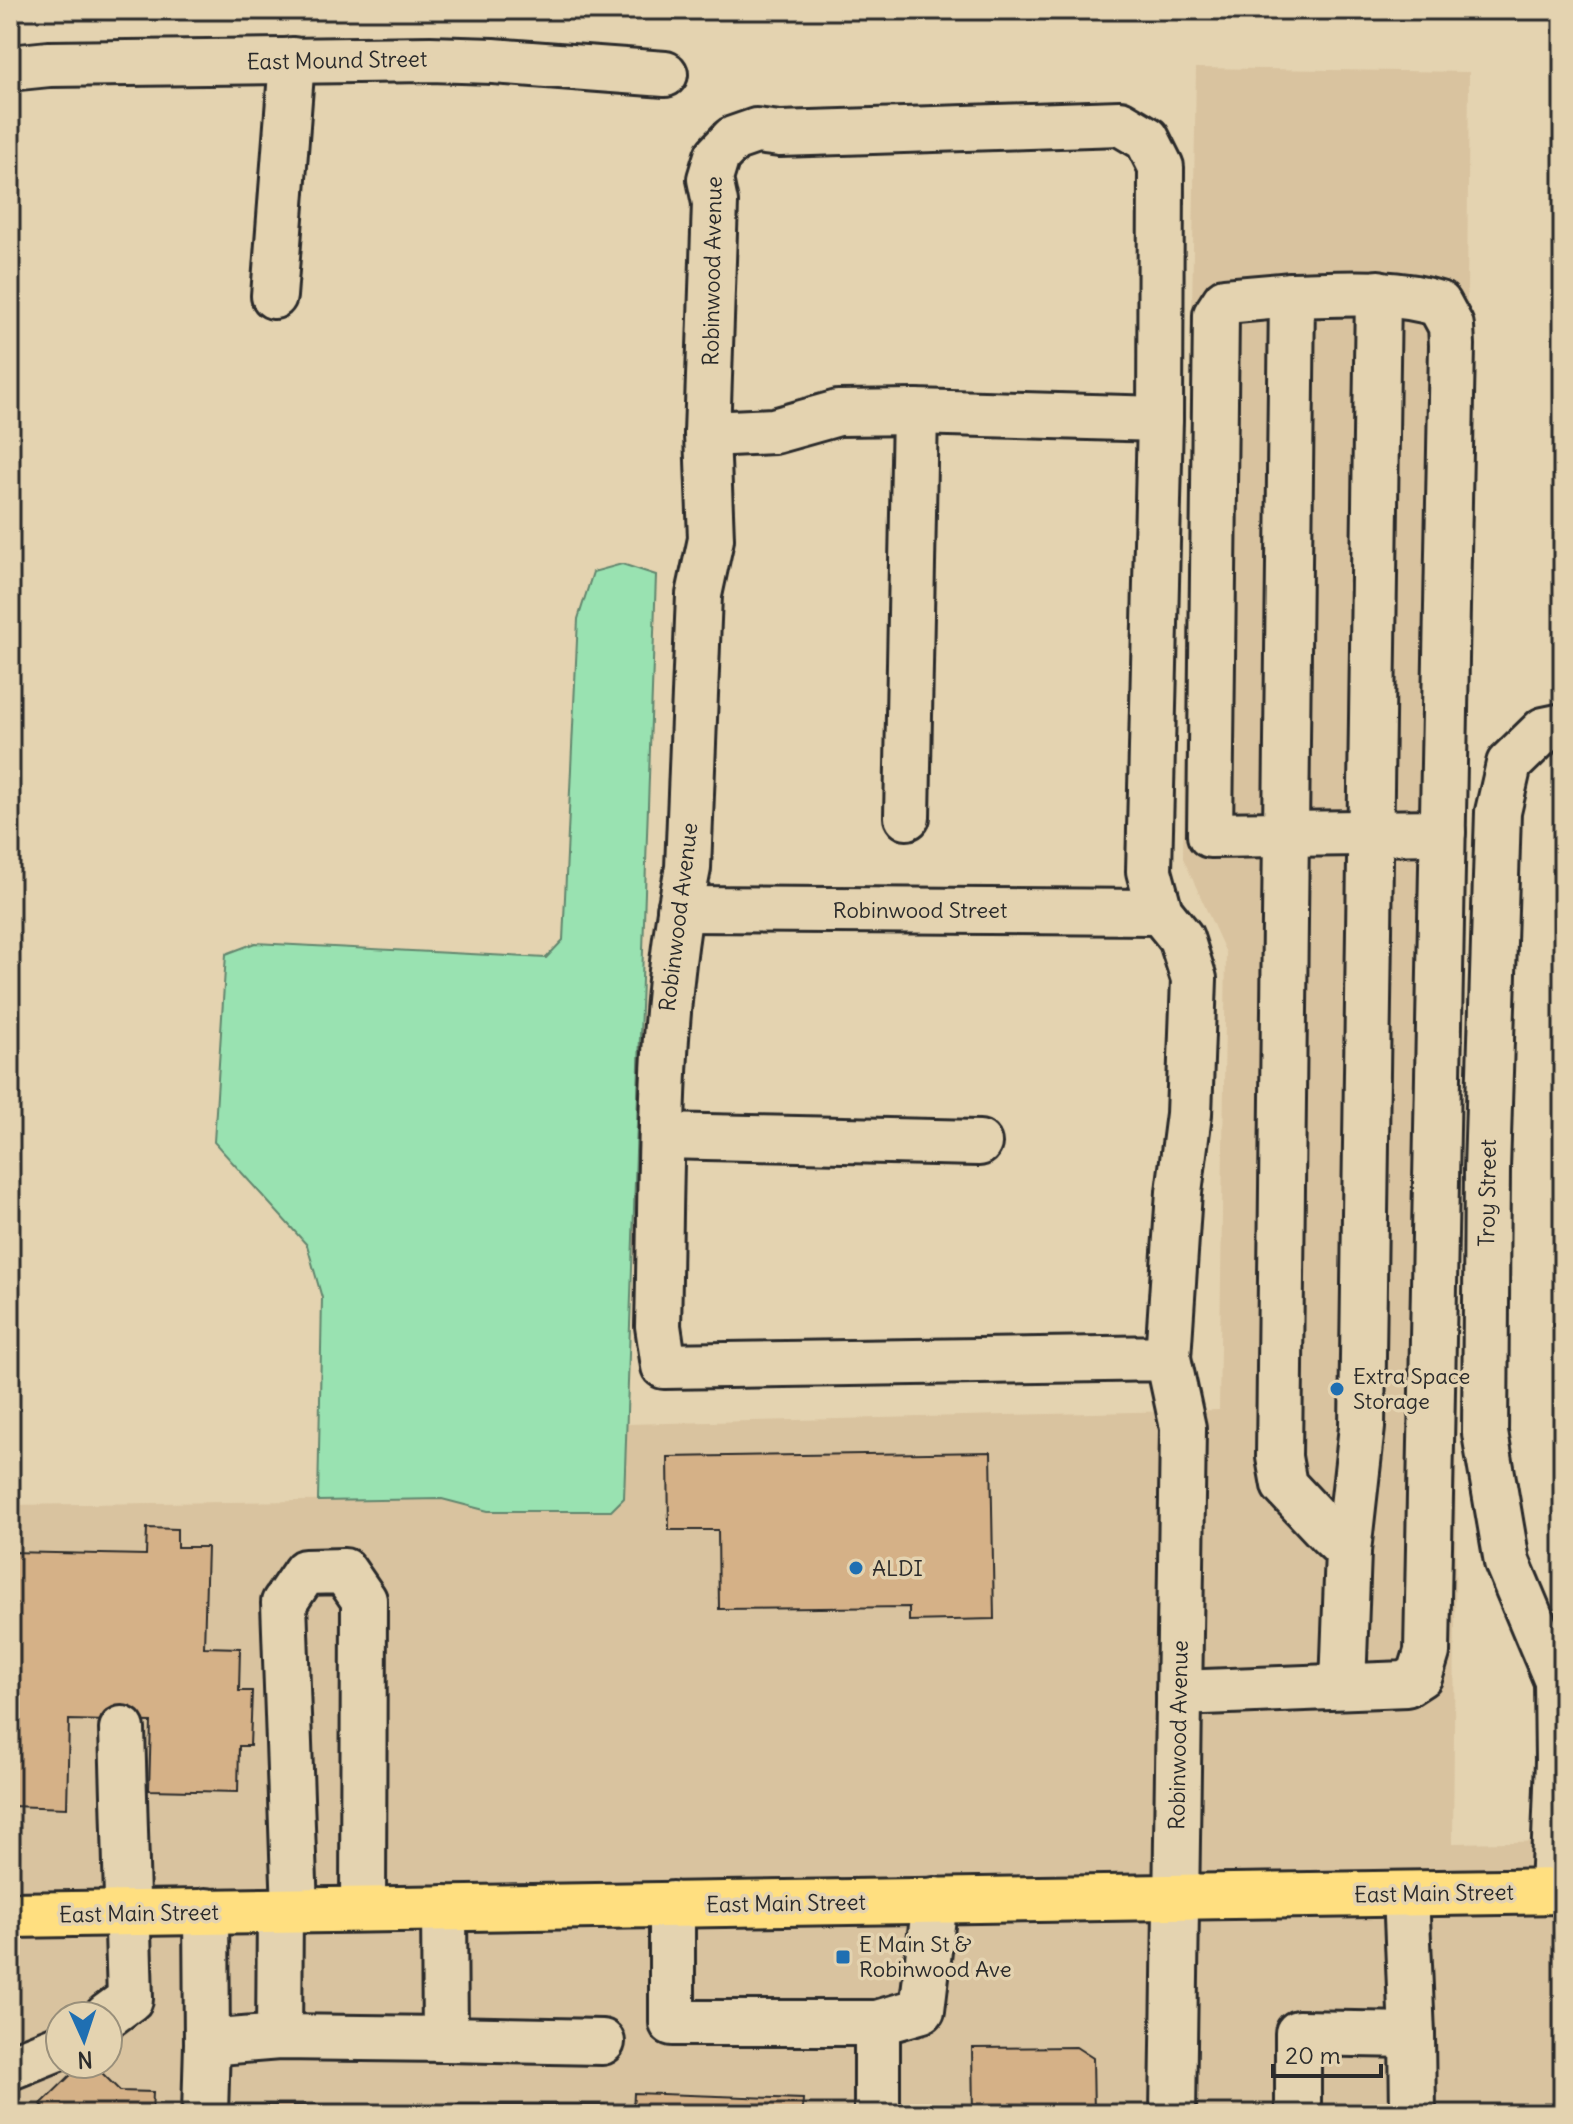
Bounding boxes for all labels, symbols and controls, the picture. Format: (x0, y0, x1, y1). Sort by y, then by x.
street label: East Mound Street (247, 44, 427, 76)
street label: Robinwood Avenue (696, 176, 728, 366)
street label: Robinwood Avenue (653, 821, 703, 1013)
street label: Robinwood Street (833, 896, 1007, 924)
street label: Troy Street (1472, 1139, 1502, 1247)
place label: Extra Space Storage (1353, 1362, 1470, 1415)
marker: Extra Space Storage (1328, 1380, 1346, 1398)
place label: ALDI (872, 1554, 923, 1582)
marker: ALDI (847, 1559, 865, 1577)
street label: Robinwood Avenue (1162, 1640, 1194, 1830)
street label: East Main Street (1354, 1878, 1514, 1908)
street label: East Main Street (706, 1888, 866, 1918)
street label: East Main Street (59, 1898, 219, 1928)
place label: E Main St & Robinwood Ave (859, 1930, 1012, 1983)
marker: E Main St & Robinwood Ave (834, 1948, 852, 1966)
north arrow (44, 2000, 124, 2080)
scale bar (1273, 2028, 1381, 2078)
text: 20 m (1285, 2040, 1341, 2070)
text: N (77, 2046, 93, 2074)

